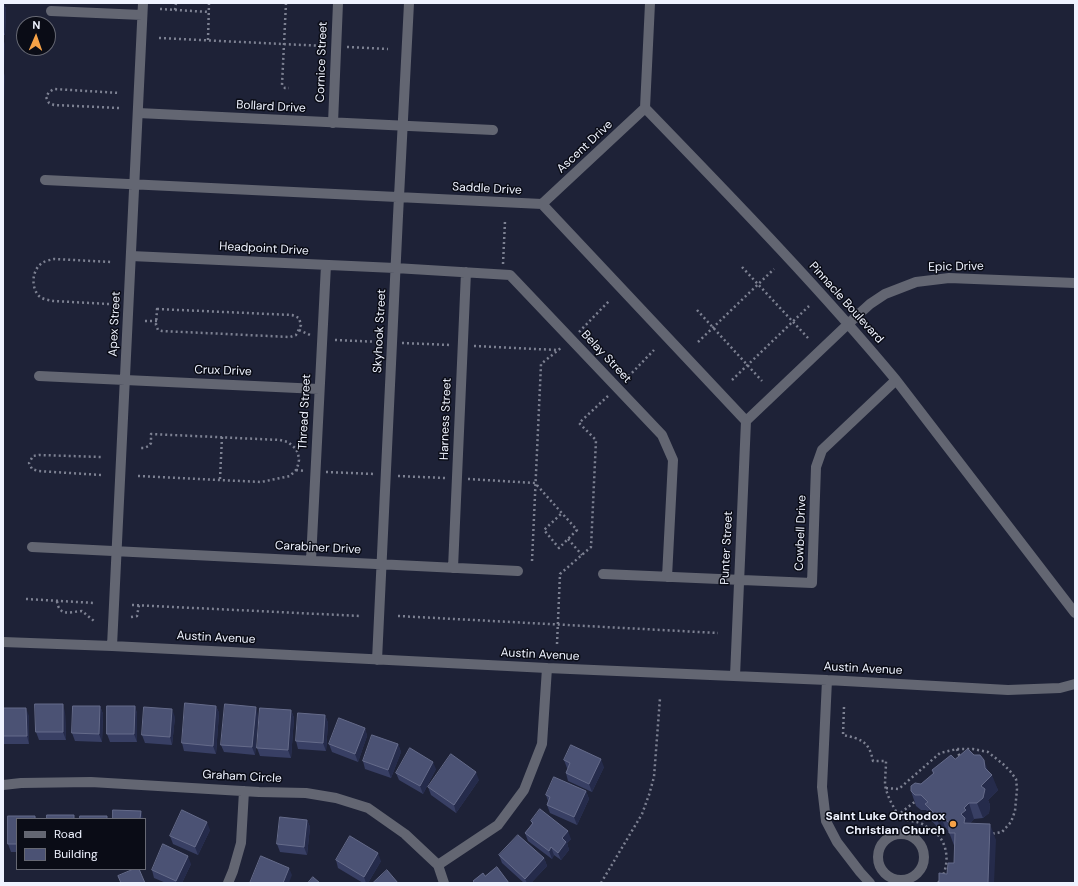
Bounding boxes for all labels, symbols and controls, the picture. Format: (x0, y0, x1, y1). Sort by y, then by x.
north arrow (16, 16, 56, 56)
text: N (32, 18, 41, 32)
street label: Cornice Street (313, 21, 331, 103)
street label: Bollard Drive (236, 98, 306, 116)
street label: Ascent Drive (554, 118, 616, 176)
street label: Saddle Drive (452, 180, 522, 198)
street label: Headpoint Drive (219, 239, 309, 259)
street label: Pinnacle Boulevard (806, 259, 886, 347)
street label: Epic Drive (928, 259, 984, 275)
street label: Skyhook Street (371, 289, 389, 373)
street label: Apex Street (106, 291, 124, 357)
street label: Belay Street (578, 328, 634, 386)
street label: Crux Drive (194, 363, 252, 379)
street label: Thread Street (296, 374, 314, 450)
street label: Harness Street (437, 378, 455, 460)
street label: Cowbell Drive (792, 495, 810, 571)
street label: Punter Street (718, 511, 736, 585)
street label: Carabiner Drive (275, 539, 361, 557)
street label: Austin Avenue (176, 629, 256, 647)
street label: Austin Avenue (500, 646, 580, 664)
street label: Austin Avenue (823, 660, 903, 678)
street label: Graham Circle (202, 768, 282, 786)
place label: Saint Luke Orthodox Christian Church (825, 810, 945, 838)
legend (16, 818, 146, 870)
marker: Saint Luke Orthodox Christian Church (948, 819, 958, 829)
text: Road (54, 826, 82, 842)
text: Building (54, 846, 98, 862)

